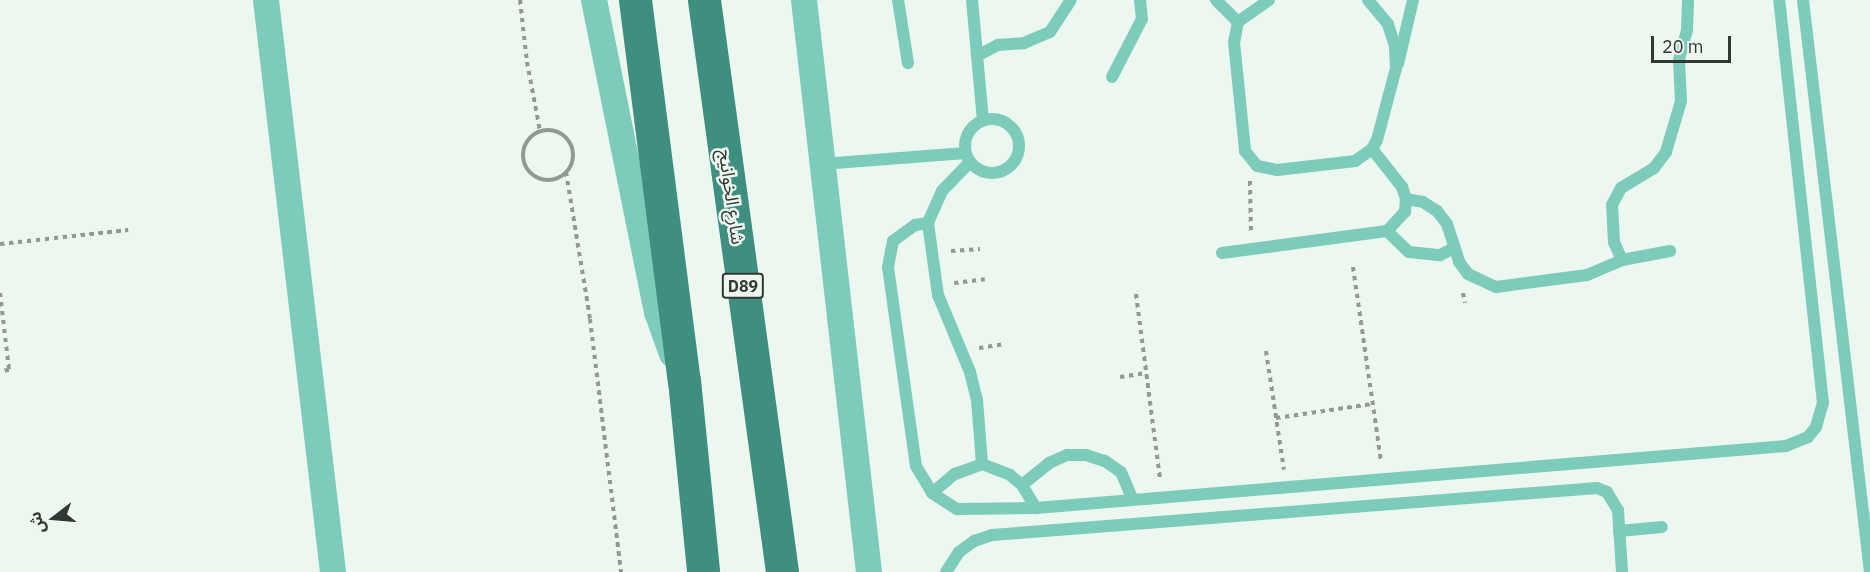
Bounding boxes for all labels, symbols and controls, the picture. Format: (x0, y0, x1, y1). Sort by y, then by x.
scale bar (1654, 24, 1734, 62)
text: 20 m (1662, 35, 1704, 58)
street label: شارع الخوانيج (714, 148, 748, 246)
road number: D89 (720, 273, 766, 299)
north arrow (24, 488, 84, 548)
text: ش (24, 510, 49, 536)

